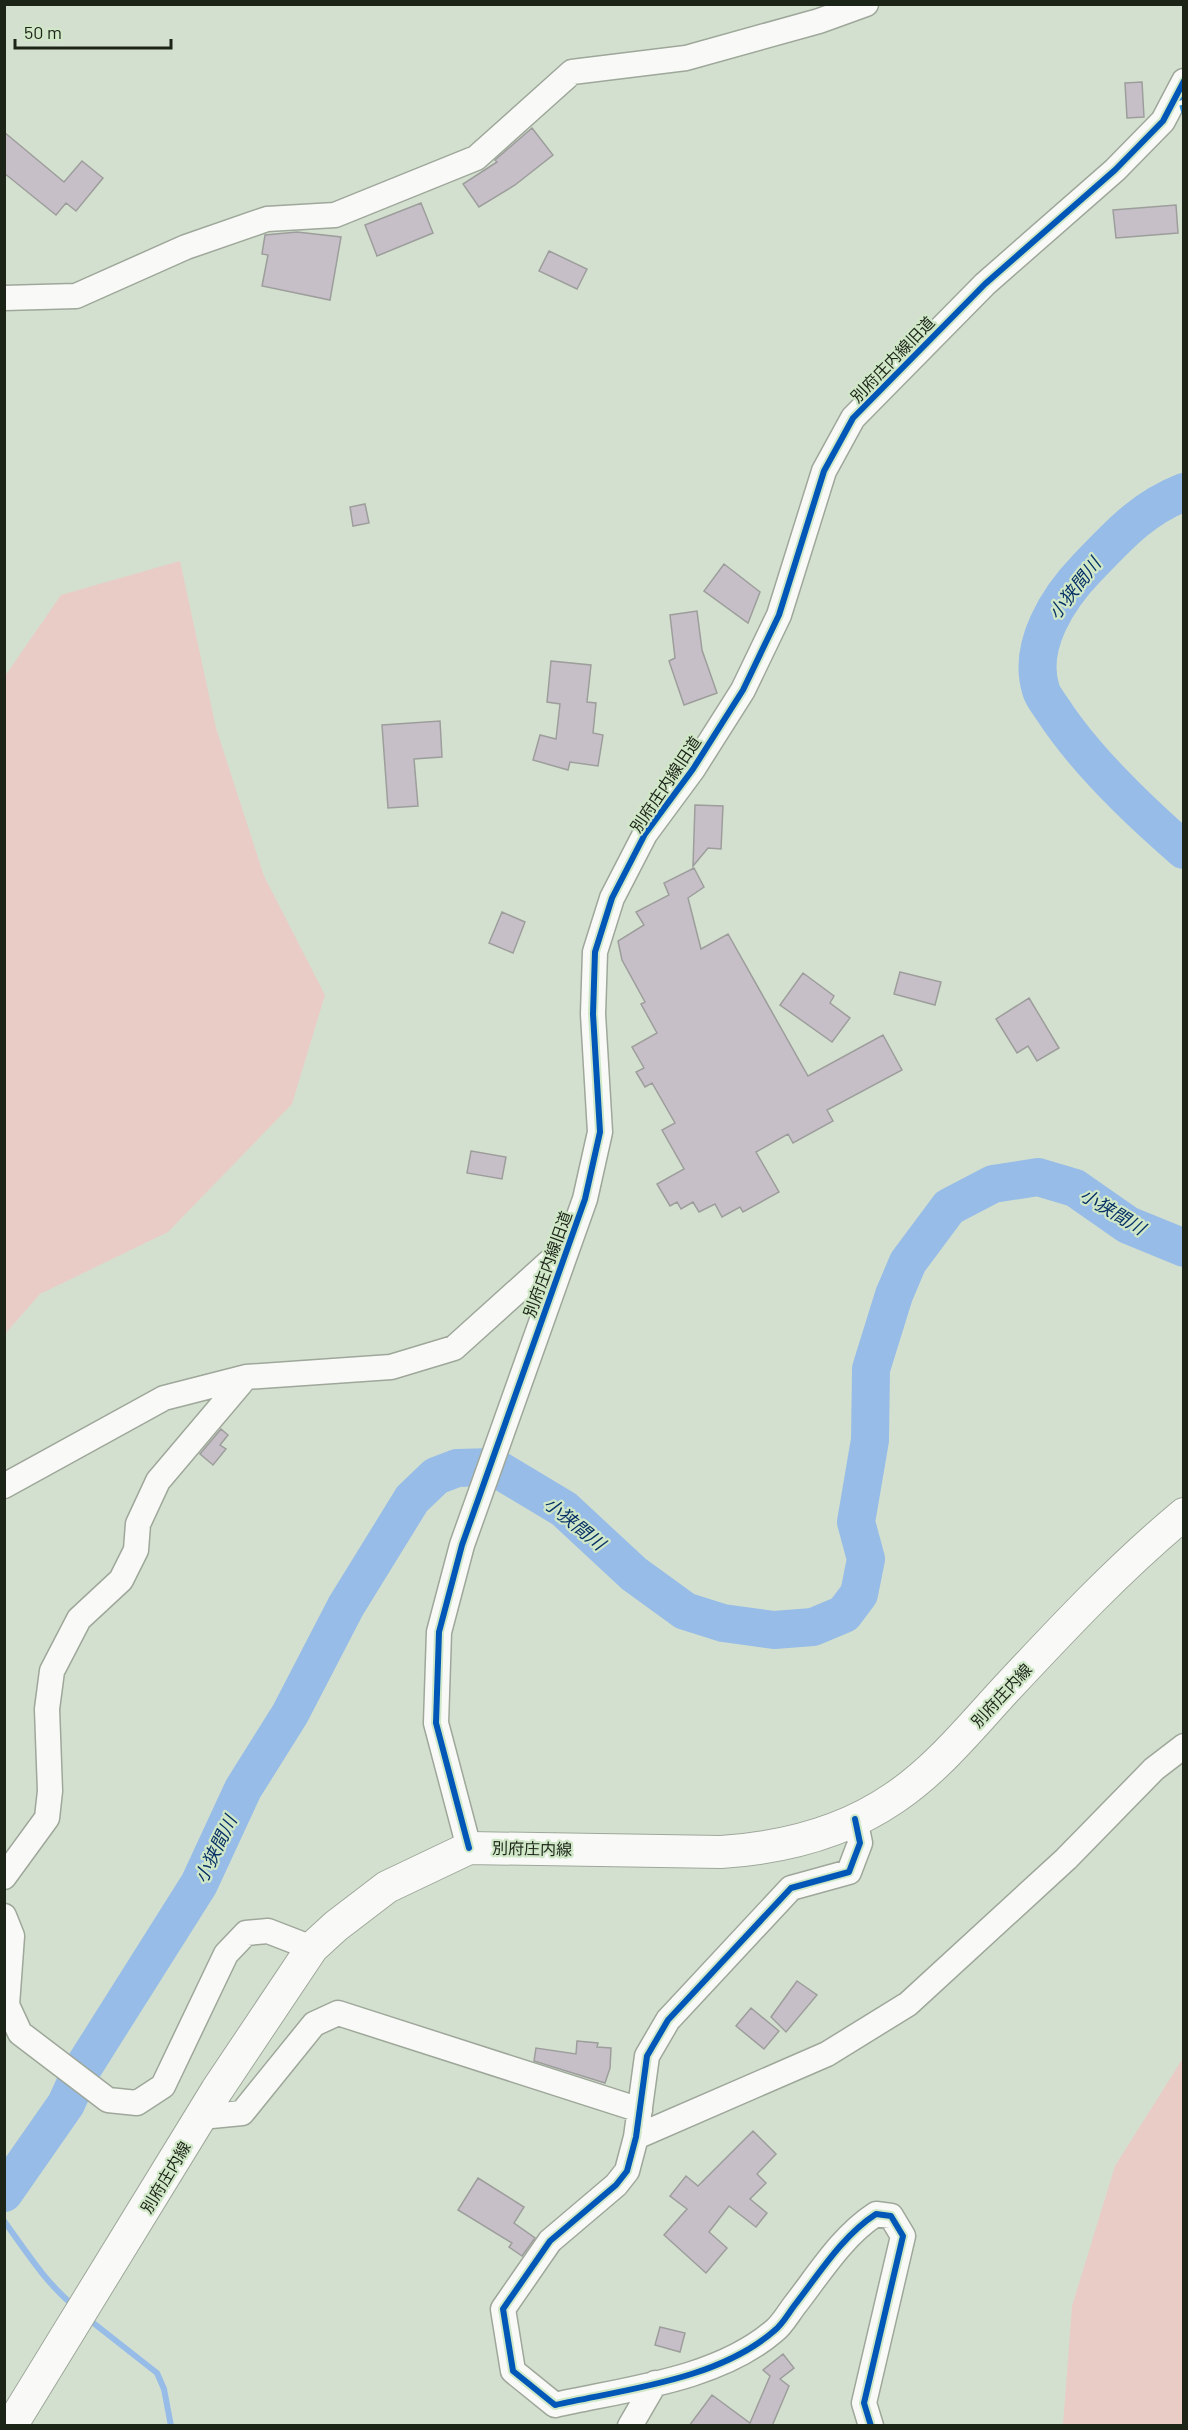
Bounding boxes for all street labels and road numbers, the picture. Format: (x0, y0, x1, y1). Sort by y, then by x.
street label: 別府庄内線旧道 (846, 312, 938, 406)
street label: 別府庄内線旧道 (626, 732, 704, 836)
street label: 別府庄内線旧道 (519, 1208, 575, 1320)
street label: 別府庄内線 (967, 1659, 1035, 1731)
street label: 別府庄内線 (492, 1838, 572, 1858)
street label: 別府庄内線 (136, 2138, 194, 2216)

